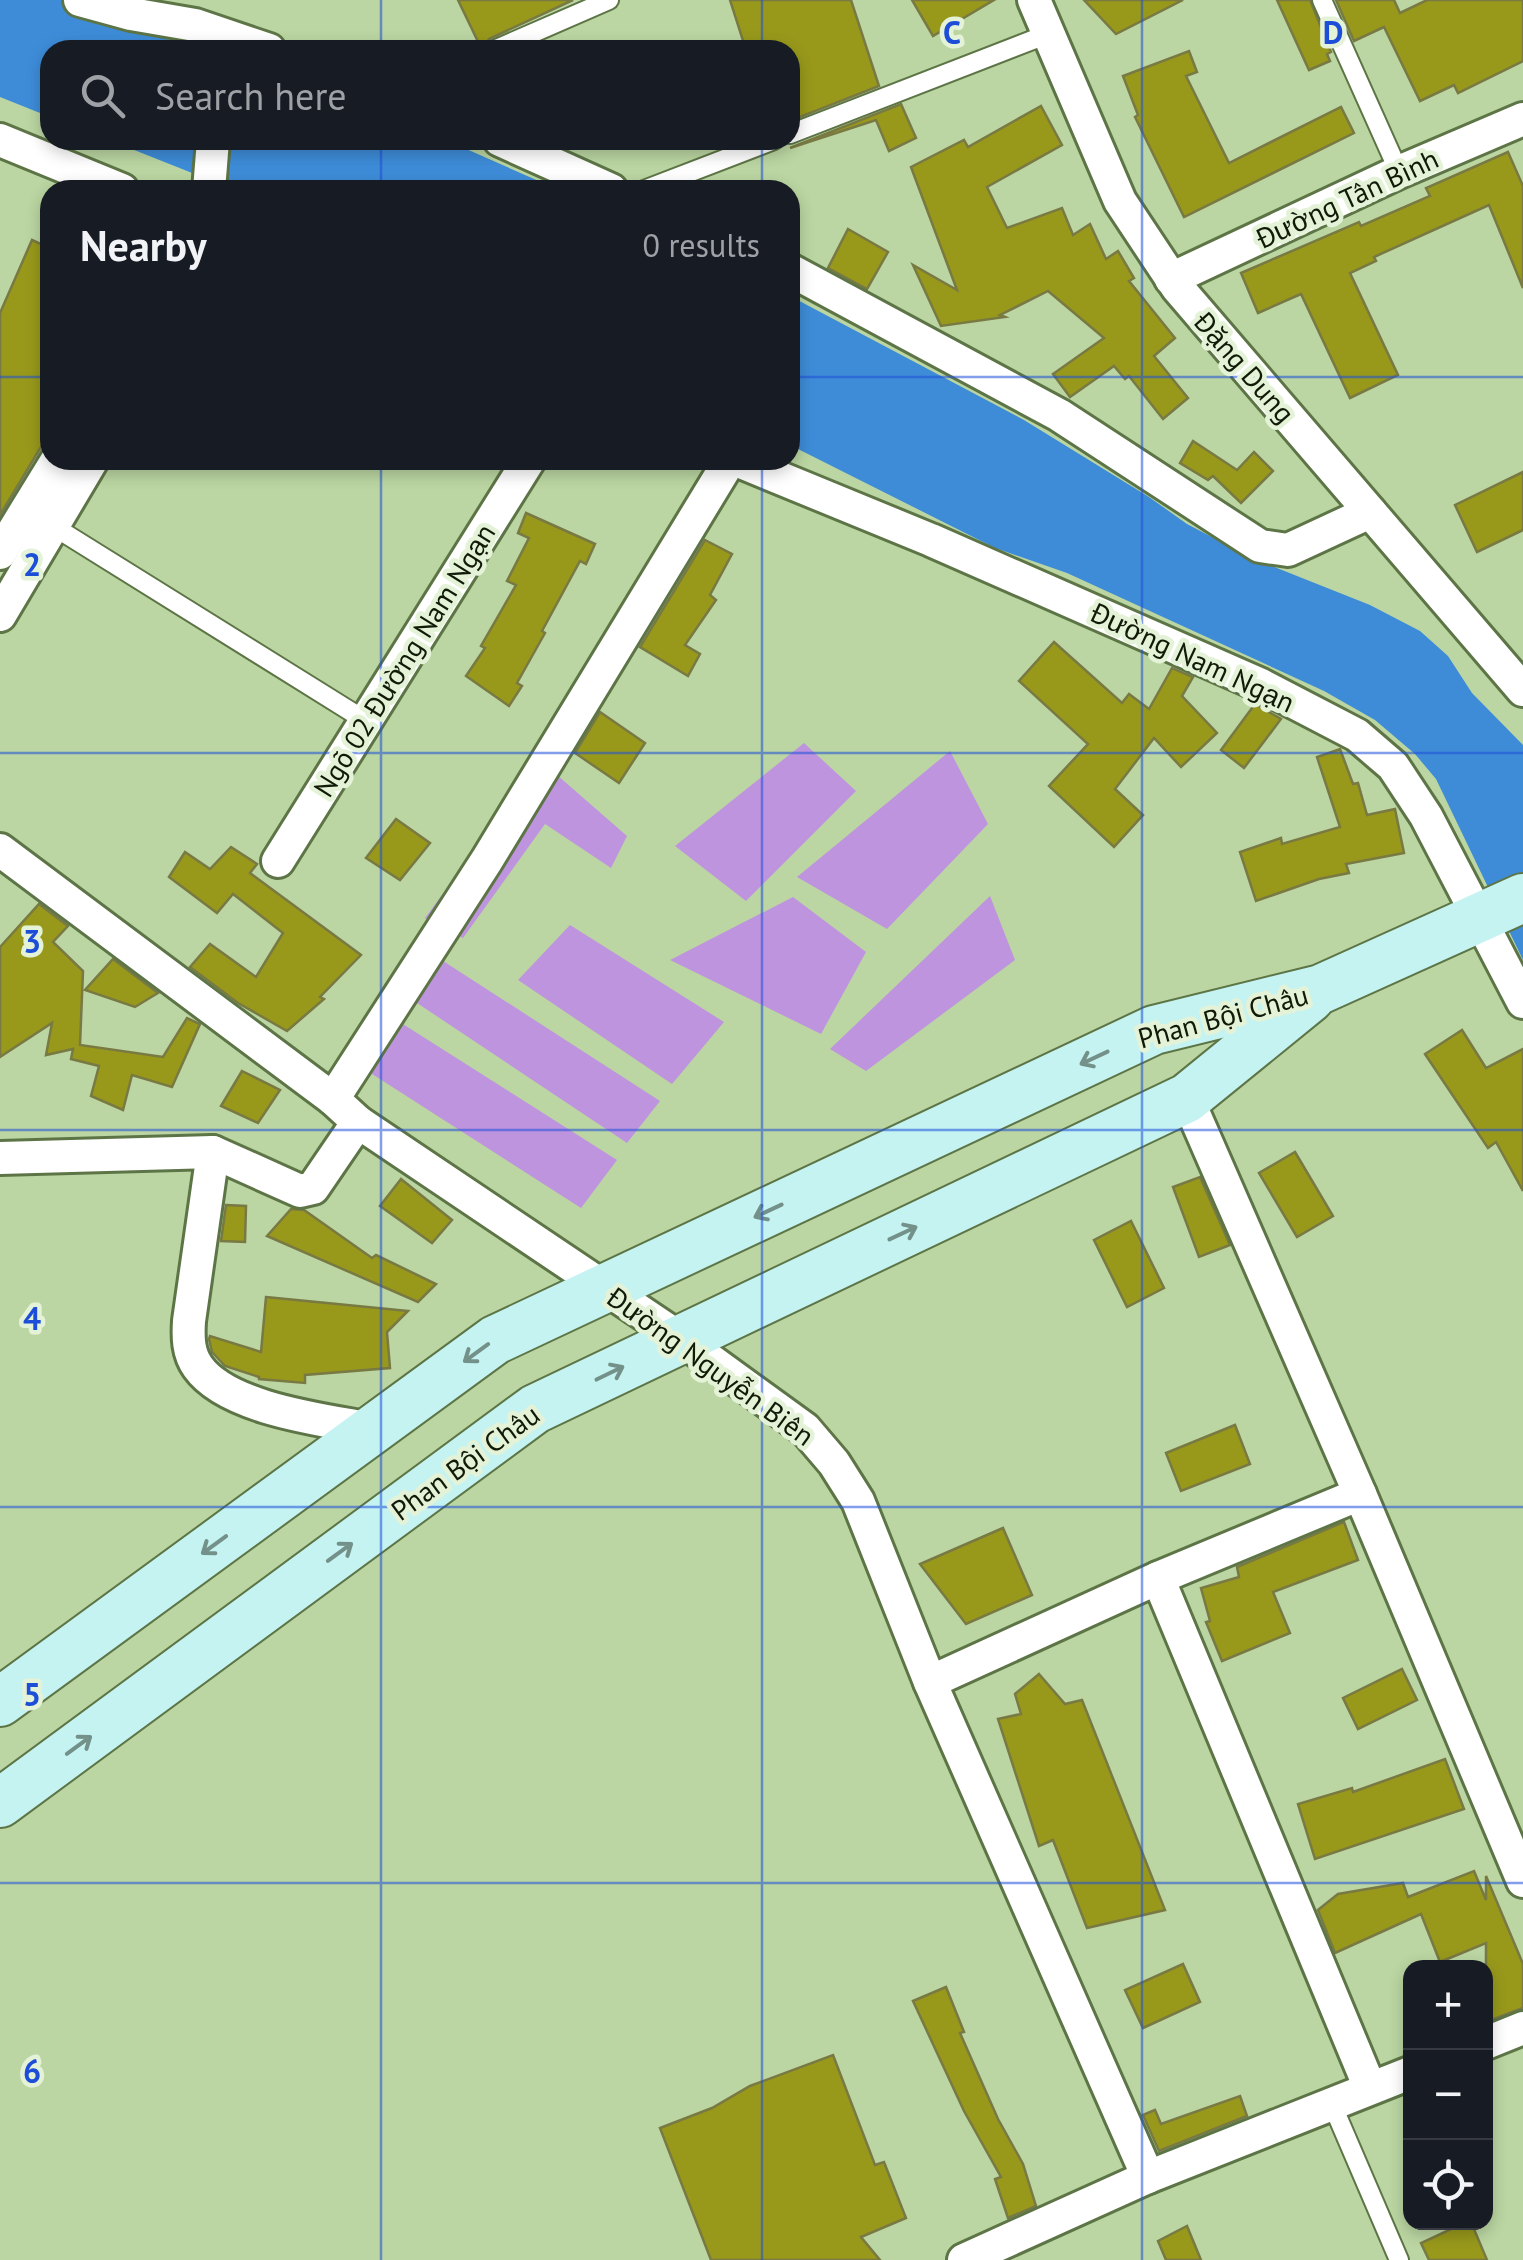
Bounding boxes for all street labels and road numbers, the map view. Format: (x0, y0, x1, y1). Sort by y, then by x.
street label: Đường Tân Bình (1249, 140, 1444, 257)
street label: Đặng Dung (1186, 303, 1303, 430)
street label: Ngõ 02 Đường Nam Ngạn (305, 516, 503, 804)
street label: Đường Nam Ngạn (1084, 593, 1301, 720)
street label: Phan Bội Châu (1134, 976, 1312, 1056)
street label: Đường Nguyễn Biên (599, 1278, 822, 1454)
street label: Phan Bội Châu (383, 1396, 547, 1528)

